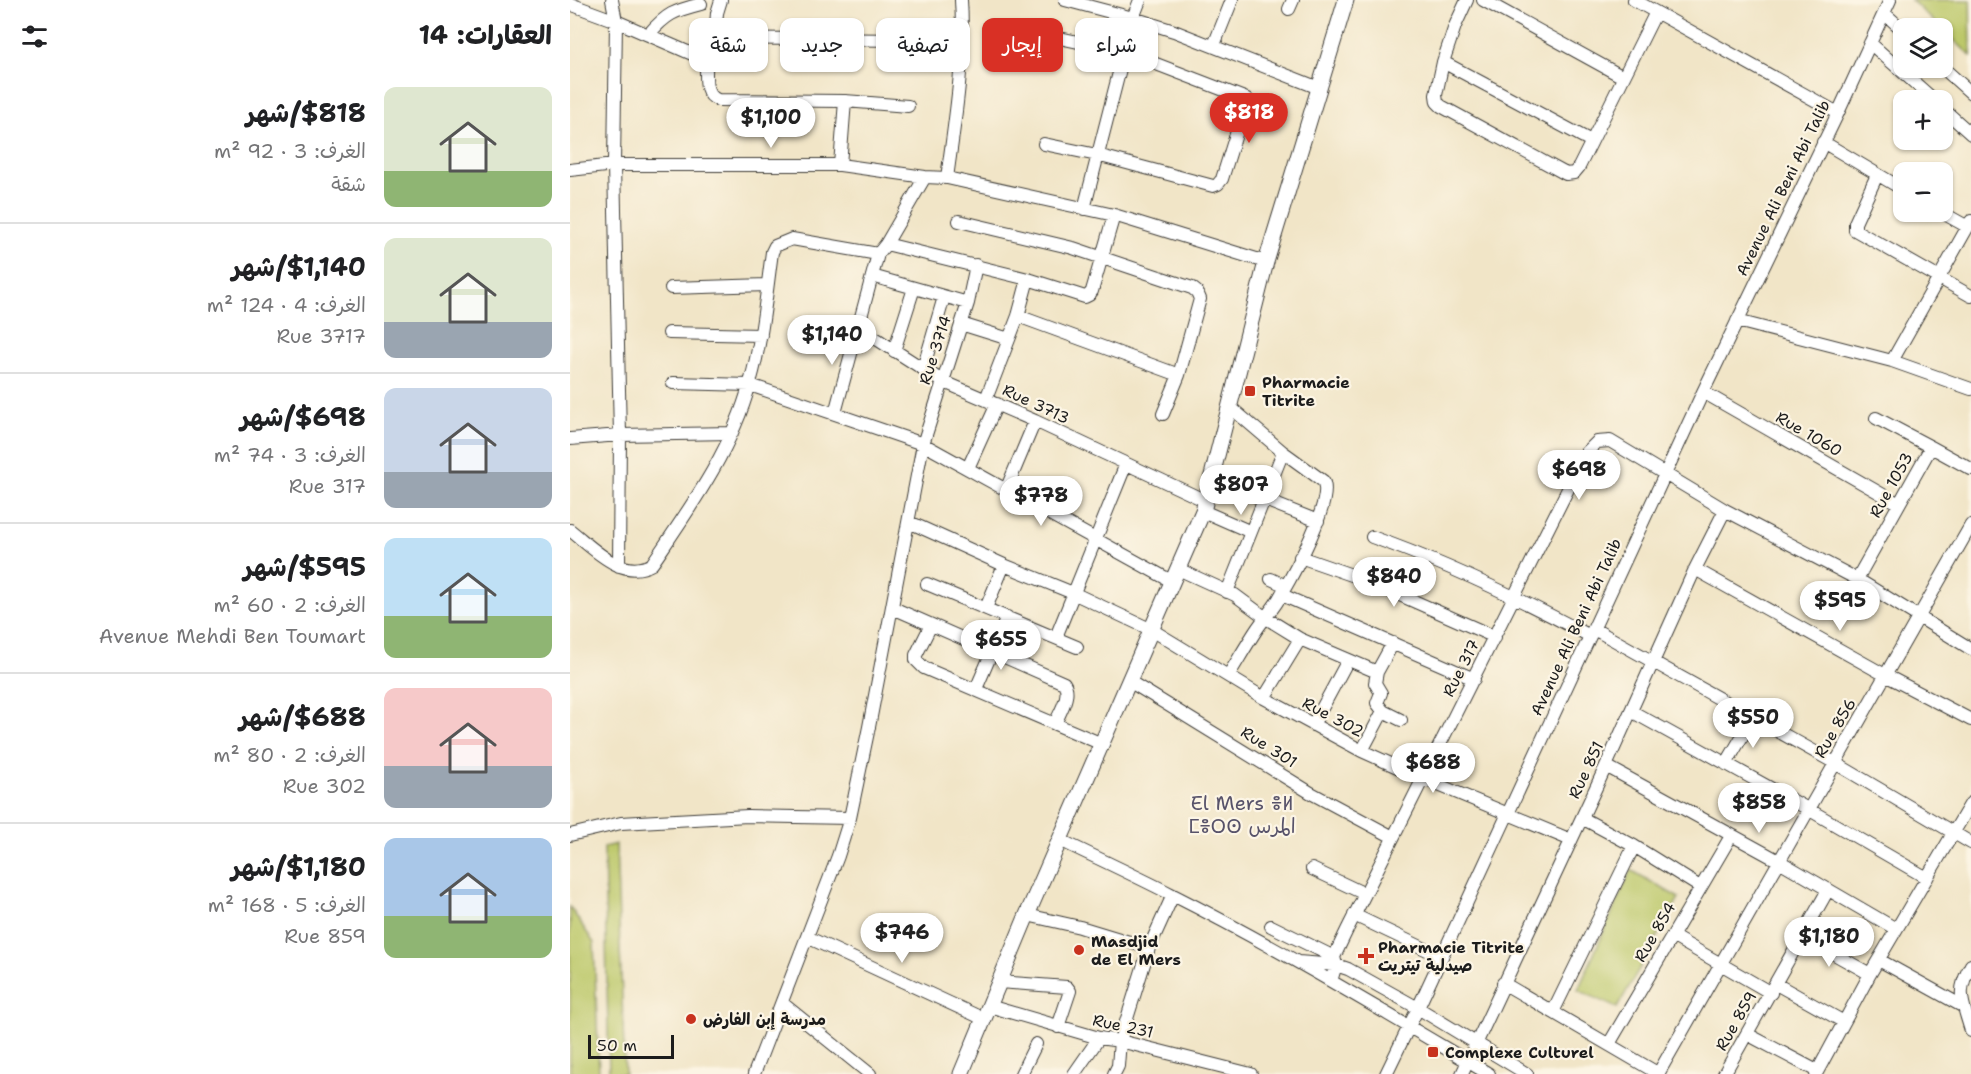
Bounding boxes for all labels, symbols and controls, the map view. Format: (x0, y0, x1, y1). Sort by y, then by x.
text: العقارات: 14 (418, 17, 552, 52)
chip: شقة (689, 18, 768, 72)
chip: جديد (780, 18, 864, 72)
chip: تصفية (876, 18, 970, 72)
chip: إيجار (982, 18, 1063, 72)
chip: شراء (1075, 18, 1158, 72)
map controls (1893, 18, 1953, 222)
button: layers (1893, 18, 1953, 78)
icon: filters (18, 20, 51, 53)
button: + (1893, 90, 1953, 150)
pin: $818 (1213, 93, 1285, 144)
text: $818/شهر (246, 95, 366, 130)
street label: Avenue Ali Beni Abi Talib (1731, 97, 1835, 279)
pin: $1,100 (722, 98, 820, 149)
text: $818 (1224, 99, 1274, 125)
text: $1,100 (740, 104, 802, 130)
icon: home (432, 111, 504, 183)
text: الغرف: 3 · 92 m² (214, 138, 366, 164)
button: − (1893, 162, 1953, 222)
text: شقة (331, 171, 366, 197)
text: $1,140/شهر (232, 249, 366, 284)
icon: home (432, 262, 504, 334)
text: الغرف: 4 · 124 m² (207, 292, 366, 318)
street label: Rue 3714 (914, 313, 956, 387)
pin: $1,140 (783, 315, 881, 366)
text: $1,140 (801, 321, 863, 347)
text: Rue 3717 (277, 323, 366, 349)
place label: Pharmacie Titrite (1262, 372, 1350, 411)
street label: Rue 3713 (999, 379, 1073, 429)
marker: Pharmacie Titrite (1243, 384, 1257, 398)
text: $698/شهر (240, 399, 366, 434)
street label: Rue 1060 (1772, 407, 1846, 461)
icon: home (432, 412, 504, 484)
text: الغرف: 3 · 74 m² (214, 442, 366, 468)
street label: Rue 1053 (1864, 448, 1918, 522)
pin: $698 (1543, 450, 1615, 501)
text: $698 (1552, 456, 1606, 482)
pin: $807 (1205, 465, 1277, 516)
text: $807 (1213, 471, 1269, 497)
text: Rue 317 (289, 473, 366, 499)
pin: $778 (1005, 476, 1077, 527)
text: $778 (1014, 482, 1068, 508)
street label: Avenue Ali Beni Abi Talib (1526, 535, 1626, 719)
text: $595/شهر (243, 549, 366, 584)
pin: $840 (1358, 557, 1430, 608)
icon: home (432, 562, 504, 634)
text: $840 (1366, 563, 1422, 589)
pin: $595 (1804, 581, 1876, 632)
text: $595 (1814, 587, 1866, 613)
text: الغرف: 2 · 60 m² (213, 592, 366, 618)
pin: $655 (965, 620, 1037, 671)
text: Avenue Mehdi Ben Toumart (99, 623, 366, 649)
text: $655 (975, 626, 1027, 652)
street label: Rue 317 (1438, 636, 1484, 700)
street label: Rue 302 (1299, 692, 1367, 742)
street label: Rue 856 (1809, 694, 1861, 762)
pin: $550 (1717, 698, 1789, 749)
text: $688/شهر (239, 699, 366, 734)
text: $550 (1727, 704, 1779, 730)
icon: home (432, 712, 504, 784)
street label: Rue 301 (1237, 722, 1301, 772)
street label: Rue 851 (1564, 738, 1608, 802)
text: الغرف: 2 · 80 m² (213, 742, 366, 768)
pin: $688 (1397, 743, 1469, 794)
text: $688 (1405, 749, 1461, 775)
text: Rue 302 (283, 773, 366, 799)
pin: $858 (1723, 783, 1795, 834)
text: $858 (1732, 789, 1786, 815)
district label: El Mers ⴻⵍ ⵎⴻⵔⵙ المرس (1188, 790, 1296, 839)
text: $1,180/شهر (231, 849, 366, 884)
icon: home (432, 862, 504, 934)
text: الغرف: 5 · 168 m² (208, 892, 366, 918)
street label: Rue 854 (1629, 898, 1681, 966)
pin: $746 (866, 913, 938, 964)
pin: $1,180 (1780, 917, 1878, 968)
text: $746 (874, 919, 930, 945)
text: Rue 859 (284, 923, 366, 949)
text: $1,180 (1798, 923, 1860, 949)
place label: Masdjid de El Mers (1091, 931, 1181, 970)
place label: Pharmacie Titrite صيدلية تيتريت (1378, 937, 1525, 976)
marker: Masdjid de El Mers (1072, 943, 1086, 957)
marker: Pharmacie Titrite صيدلية تيتريت (1359, 949, 1373, 963)
street label: Rue 859 (1711, 987, 1761, 1055)
place label: مدرسة إبن الفارض (703, 1009, 826, 1030)
street label: Rue 231 (1091, 1009, 1155, 1043)
marker: مدرسة إبن الفارض (684, 1012, 698, 1026)
scale bar (588, 1032, 674, 1060)
text: 50 m (597, 1035, 637, 1056)
place label: Complexe Culturel (1445, 1042, 1594, 1063)
marker: Complexe Culturel (1426, 1045, 1440, 1059)

